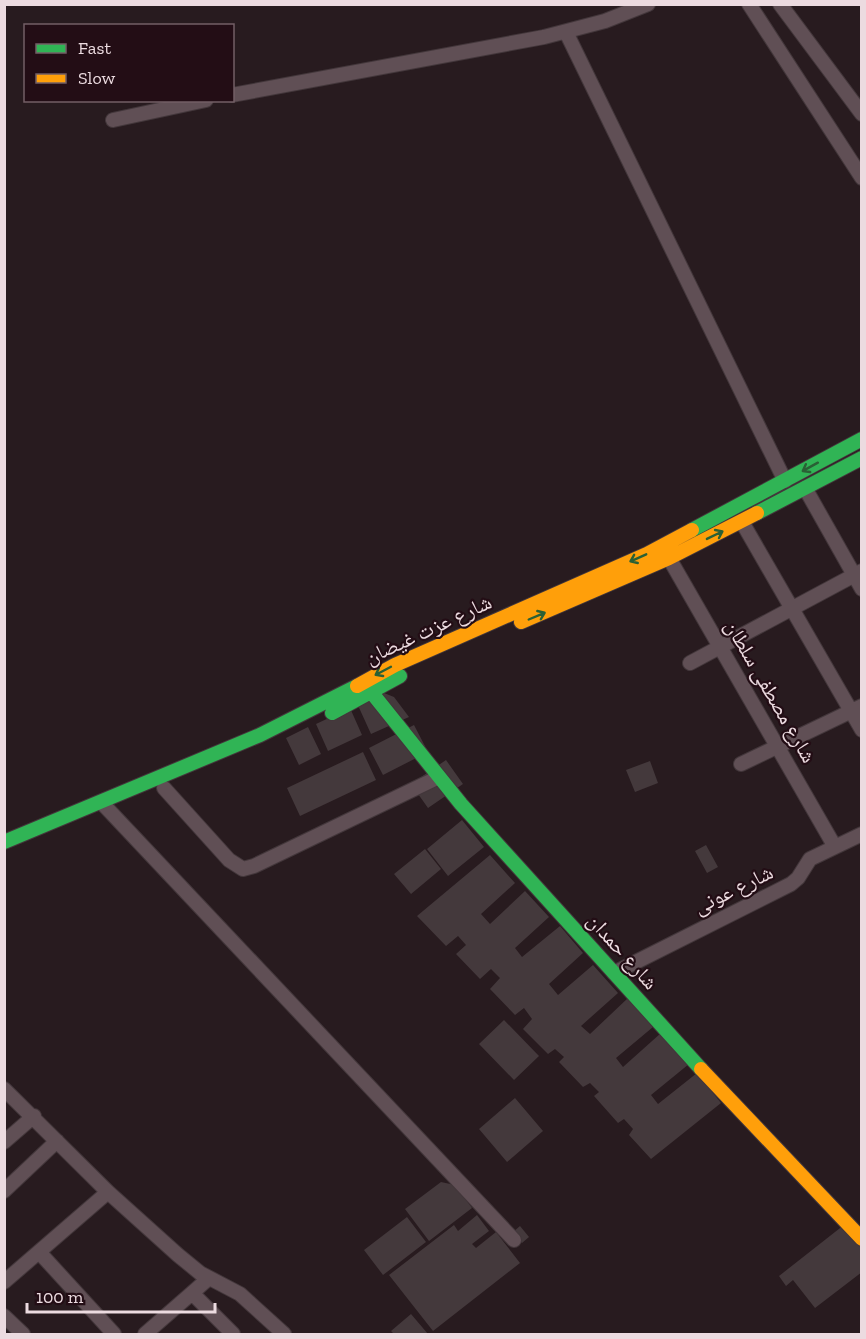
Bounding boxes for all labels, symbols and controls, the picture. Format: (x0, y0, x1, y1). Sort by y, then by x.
legend (24, 24, 234, 102)
text: Fast (78, 37, 111, 59)
text: Slow (78, 67, 115, 89)
one-way arrow (802, 462, 820, 473)
one-way arrow (706, 529, 723, 541)
one-way arrow (629, 552, 647, 564)
street label: شارع عزت غيضان (361, 589, 496, 670)
one-way arrow (528, 609, 546, 621)
street label: شارع مصطفى سلطان (719, 615, 822, 767)
one-way arrow (375, 665, 392, 677)
street label: شارع عونى (689, 859, 777, 920)
street label: شارع حمدان (582, 908, 664, 995)
scale bar (27, 1276, 214, 1314)
text: 100 m (36, 1286, 84, 1308)

